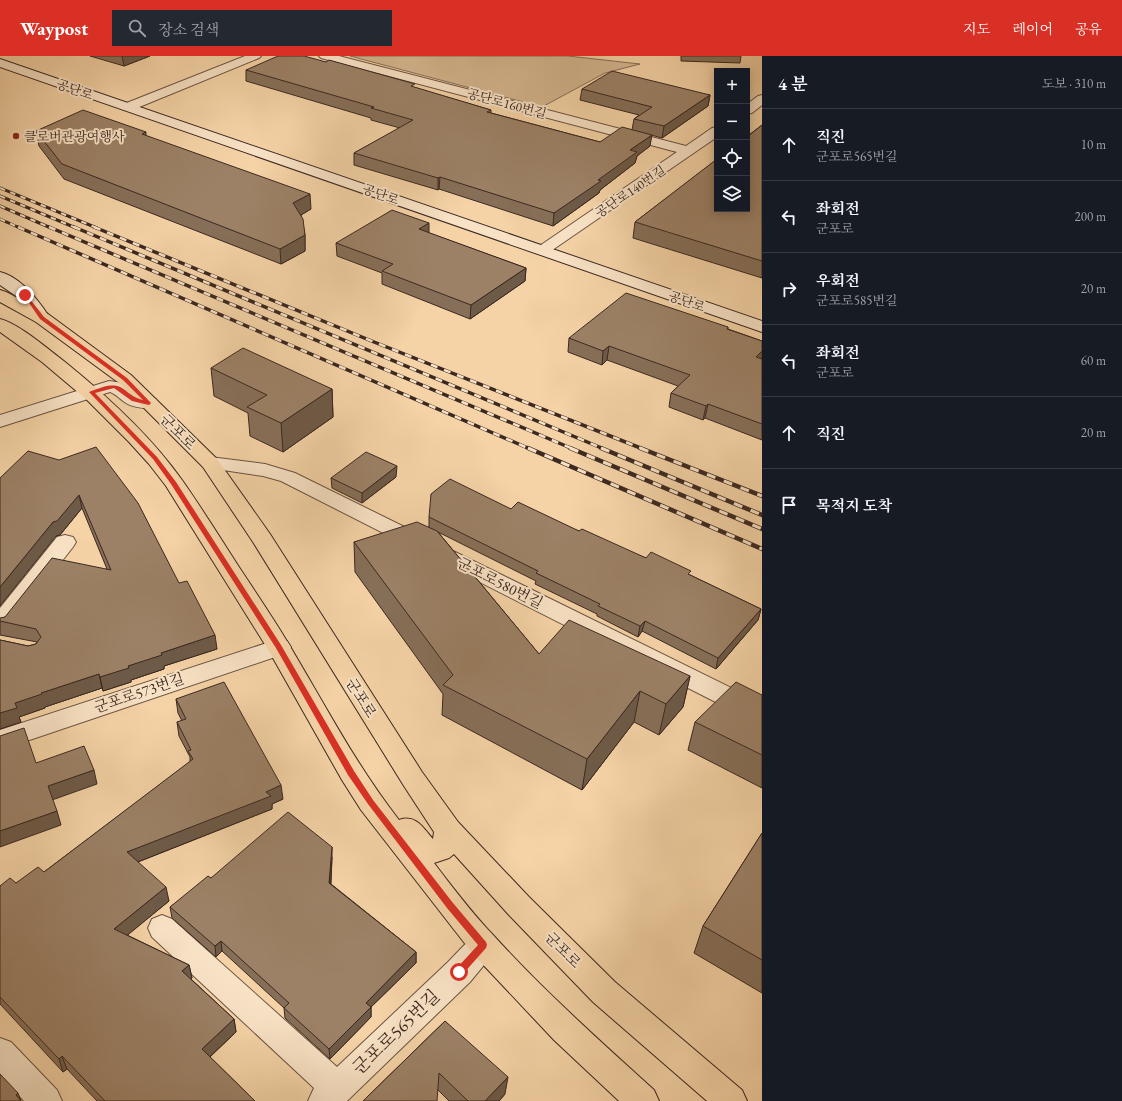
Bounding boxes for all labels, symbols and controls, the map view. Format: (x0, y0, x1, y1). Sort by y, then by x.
search box (112, 10, 392, 46)
text: Waypost (20, 16, 88, 41)
icon: search (126, 17, 148, 39)
text: 장소 검색 (158, 20, 219, 39)
text: 지도 (963, 20, 990, 38)
text: 레이어 (1012, 20, 1053, 38)
text: 공유 (1075, 20, 1102, 38)
map controls (714, 68, 750, 212)
button: + (714, 68, 750, 104)
text: 4 분 (778, 73, 807, 95)
street label: 공단로 (54, 75, 96, 104)
text: 도보 · 310 m (1042, 75, 1106, 92)
street label: 공단로160번길 (465, 85, 548, 122)
button: − (714, 104, 750, 140)
text: 직진 (816, 127, 845, 146)
place label: 클로버관광여행사 (24, 128, 125, 145)
marker: 클로버관광여행사 (11, 131, 21, 141)
icon: ahead (778, 134, 800, 156)
text: 10 m (1081, 136, 1106, 153)
button: locate (714, 140, 750, 176)
text: 군포로565번길 (816, 148, 898, 165)
street label: 공단로140번길 (592, 162, 669, 221)
button: layers (714, 176, 750, 212)
street label: 공단로 (360, 180, 402, 209)
text: 좌회전 (816, 199, 859, 218)
icon: left (778, 206, 800, 228)
text: 200 m (1075, 208, 1106, 225)
text: 군포로 (816, 220, 854, 237)
text: 우회전 (816, 271, 859, 290)
icon: right (778, 278, 800, 300)
text: 20 m (1081, 280, 1106, 297)
route end (16, 286, 34, 304)
street label: 공단로 (666, 287, 708, 316)
text: 군포로585번길 (816, 292, 898, 309)
text: 좌회전 (816, 343, 859, 362)
icon: left (778, 350, 800, 372)
text: 60 m (1081, 352, 1106, 369)
text: 군포로 (816, 364, 854, 381)
street label: 군포로 (156, 410, 201, 454)
icon: ahead (778, 422, 800, 444)
text: 직진 (816, 424, 845, 443)
text: 20 m (1081, 424, 1106, 441)
icon: arrive (778, 494, 800, 516)
text: 목적지 도착 (816, 496, 892, 515)
street label: 군포로580번길 (454, 553, 546, 612)
street label: 군포로573번길 (91, 668, 186, 717)
street label: 군포로 (342, 674, 381, 722)
street label: 군포로 (541, 928, 586, 972)
route start (450, 963, 468, 981)
street label: 군포로565번길 (347, 984, 444, 1079)

